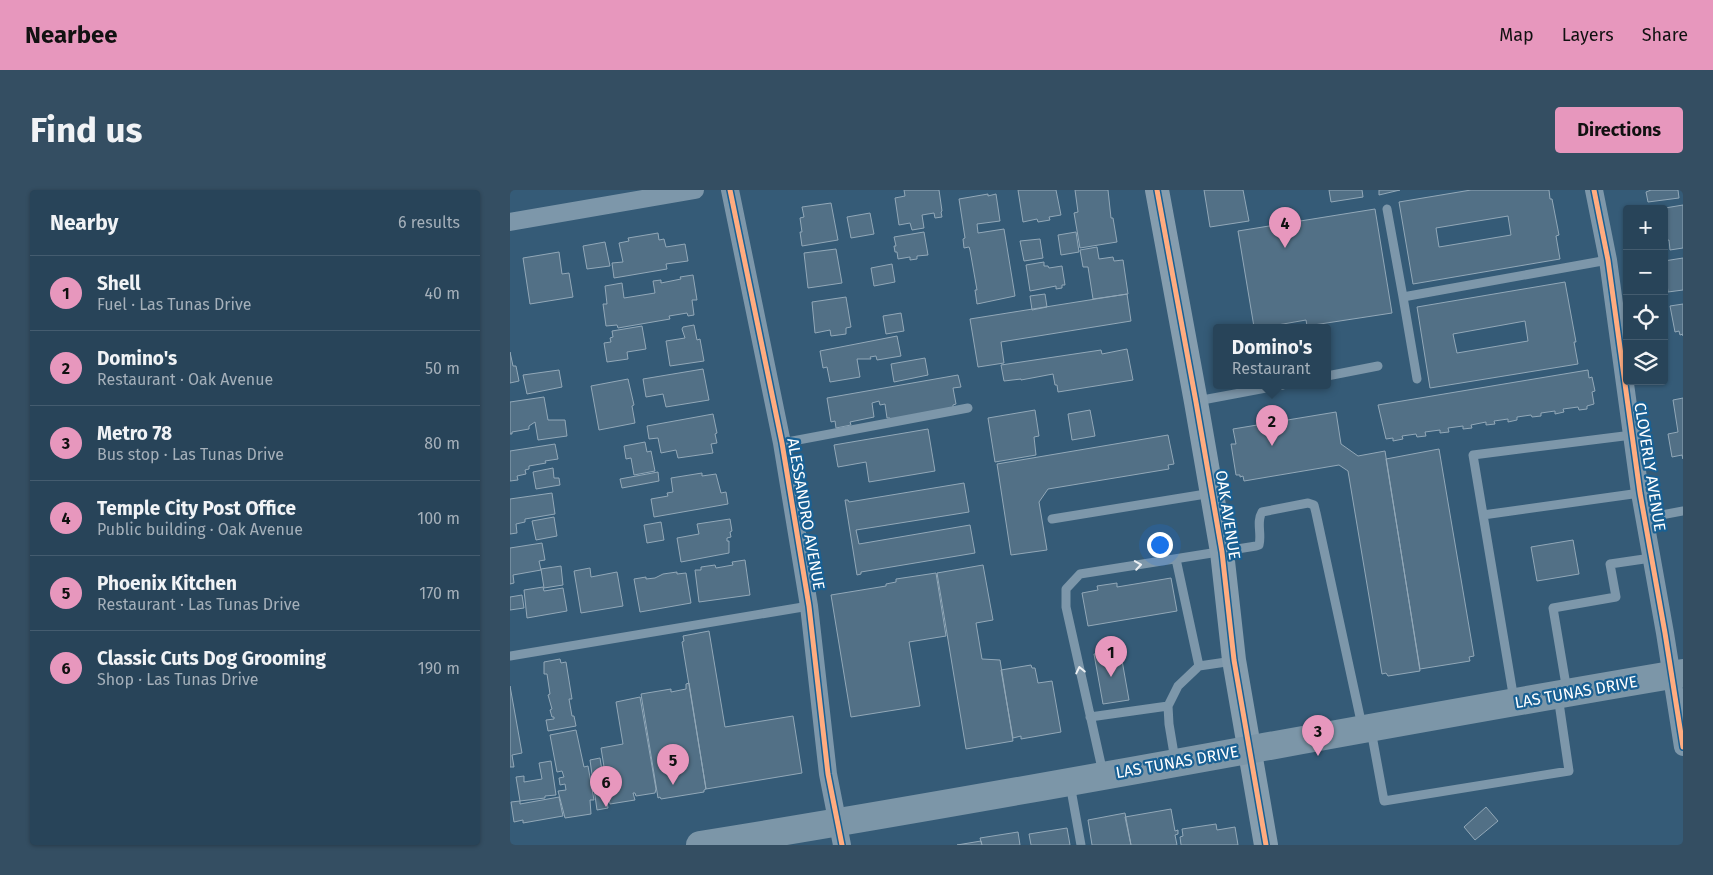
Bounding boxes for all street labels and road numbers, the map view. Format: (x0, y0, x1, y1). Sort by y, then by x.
street label: CLOVERLY AVENUE (1630, 401, 1670, 533)
street label: ALESSANDRO AVENUE (783, 436, 829, 592)
street label: OAK AVENUE (1212, 469, 1244, 561)
street label: LAS TUNAS DRIVE (1513, 672, 1639, 712)
street label: LAS TUNAS DRIVE (1114, 742, 1240, 782)

